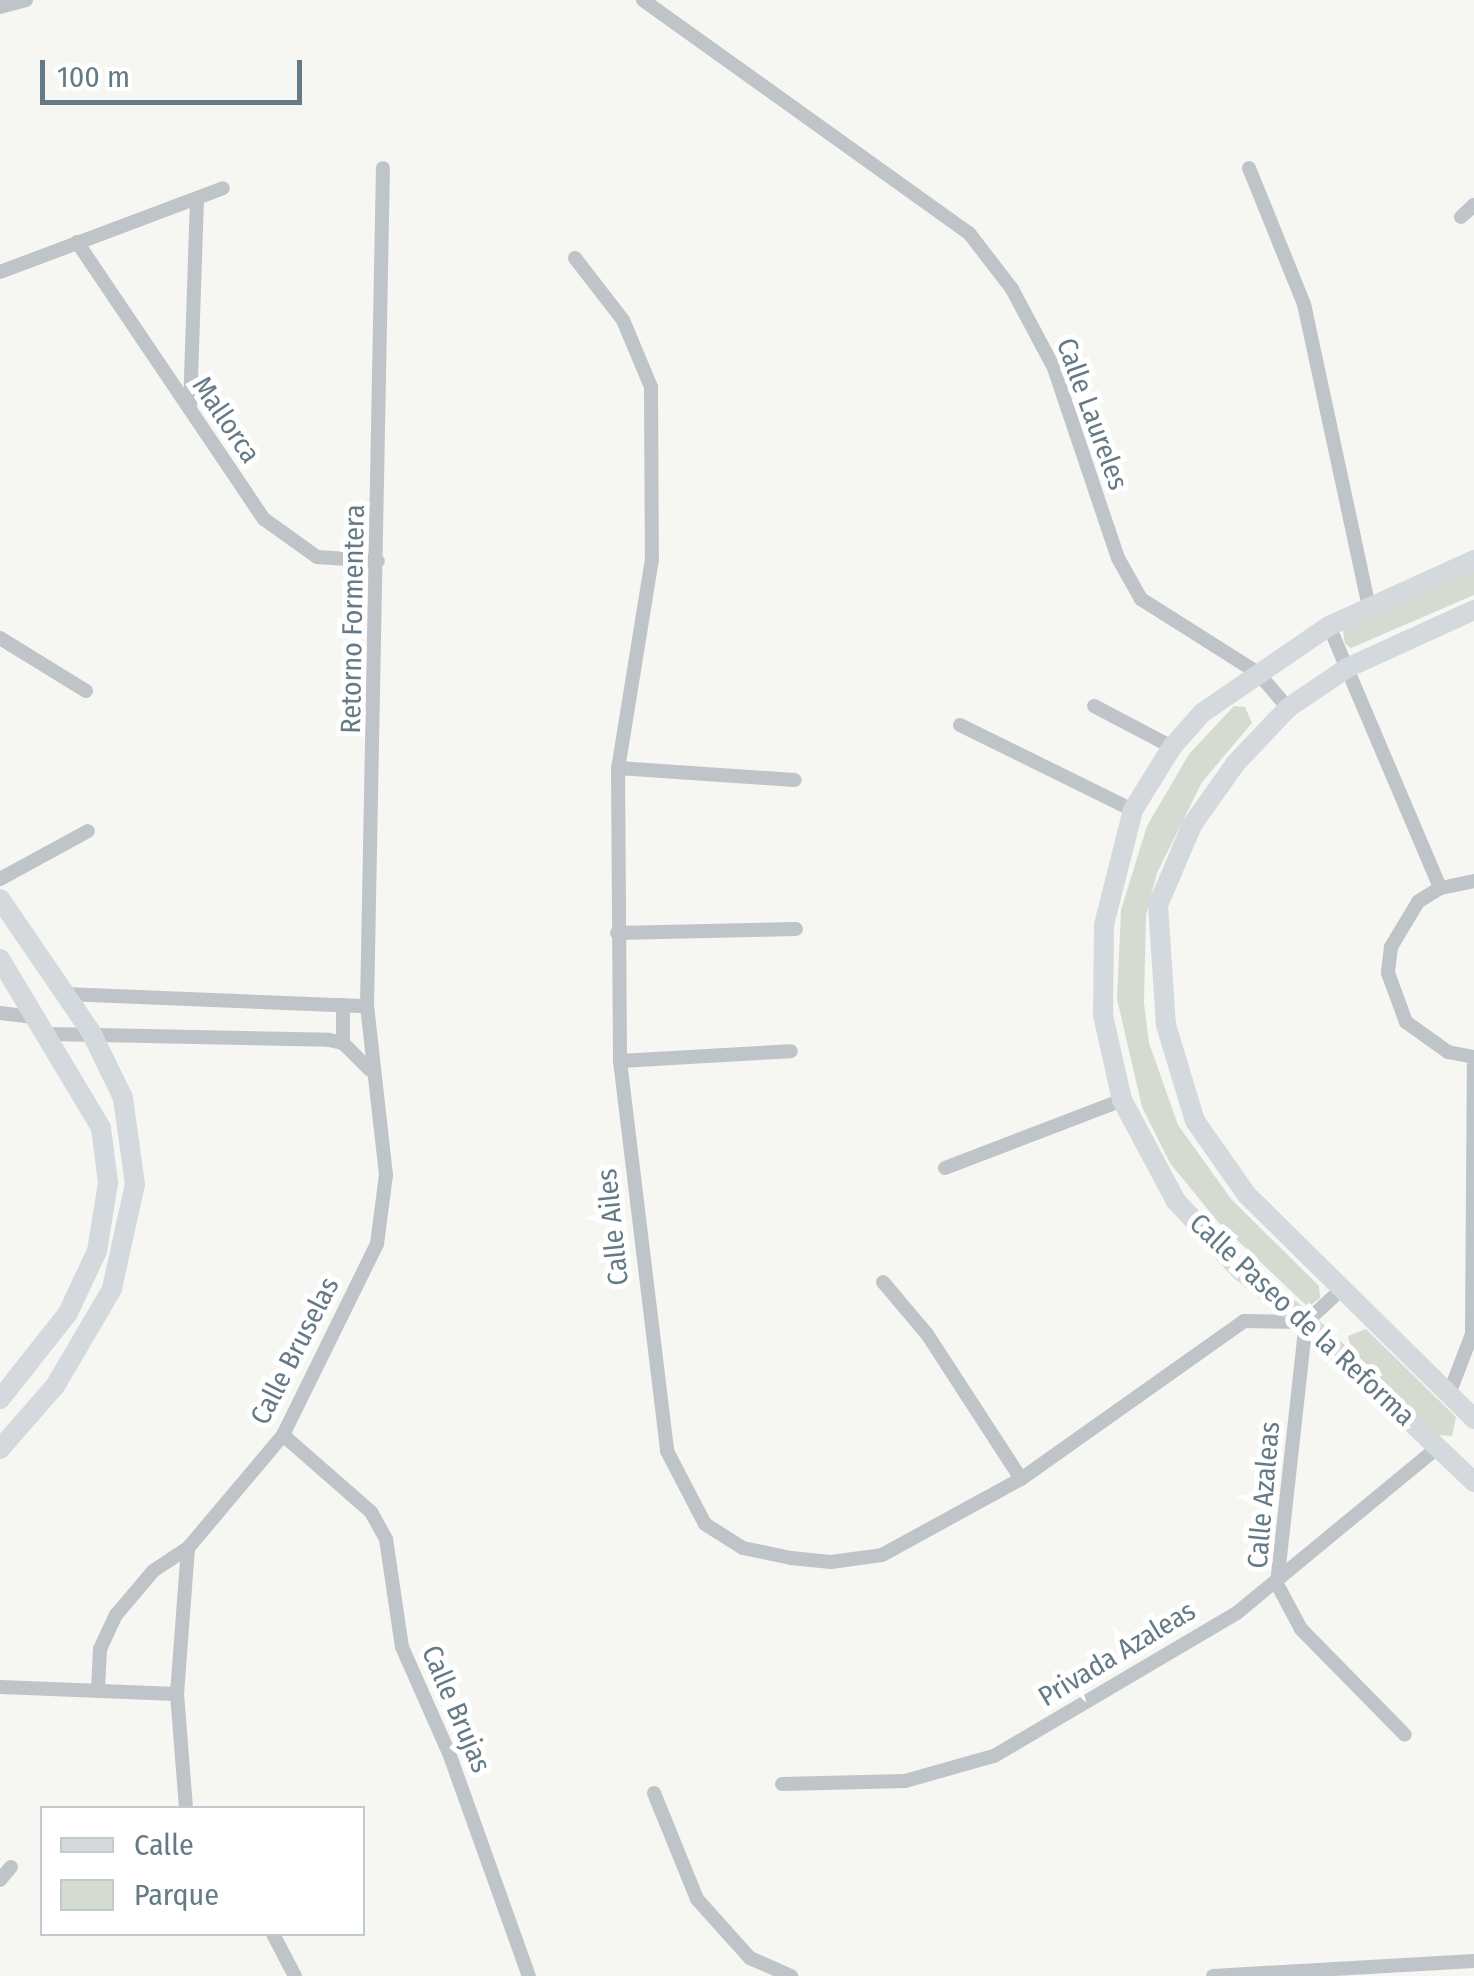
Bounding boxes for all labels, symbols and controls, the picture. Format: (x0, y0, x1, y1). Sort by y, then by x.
scale bar (45, 40, 308, 102)
text: 100 m (57, 59, 130, 95)
street label: Calle Laureles (1049, 334, 1135, 494)
street label: Mallorca (185, 370, 267, 470)
street label: Retorno Formentera (334, 504, 372, 734)
street label: Calle Ailes (590, 1167, 636, 1287)
street label: Calle Paseo de la Reforma (1182, 1207, 1422, 1433)
street label: Calle Bruselas (244, 1272, 346, 1430)
street label: Calle Azaleas (1241, 1420, 1287, 1570)
street label: Privada Azaleas (1032, 1594, 1202, 1714)
street label: Calle Brujas (414, 1640, 498, 1778)
legend (40, 1806, 365, 1936)
text: Calle (134, 1827, 194, 1863)
text: Parque (134, 1877, 219, 1913)

